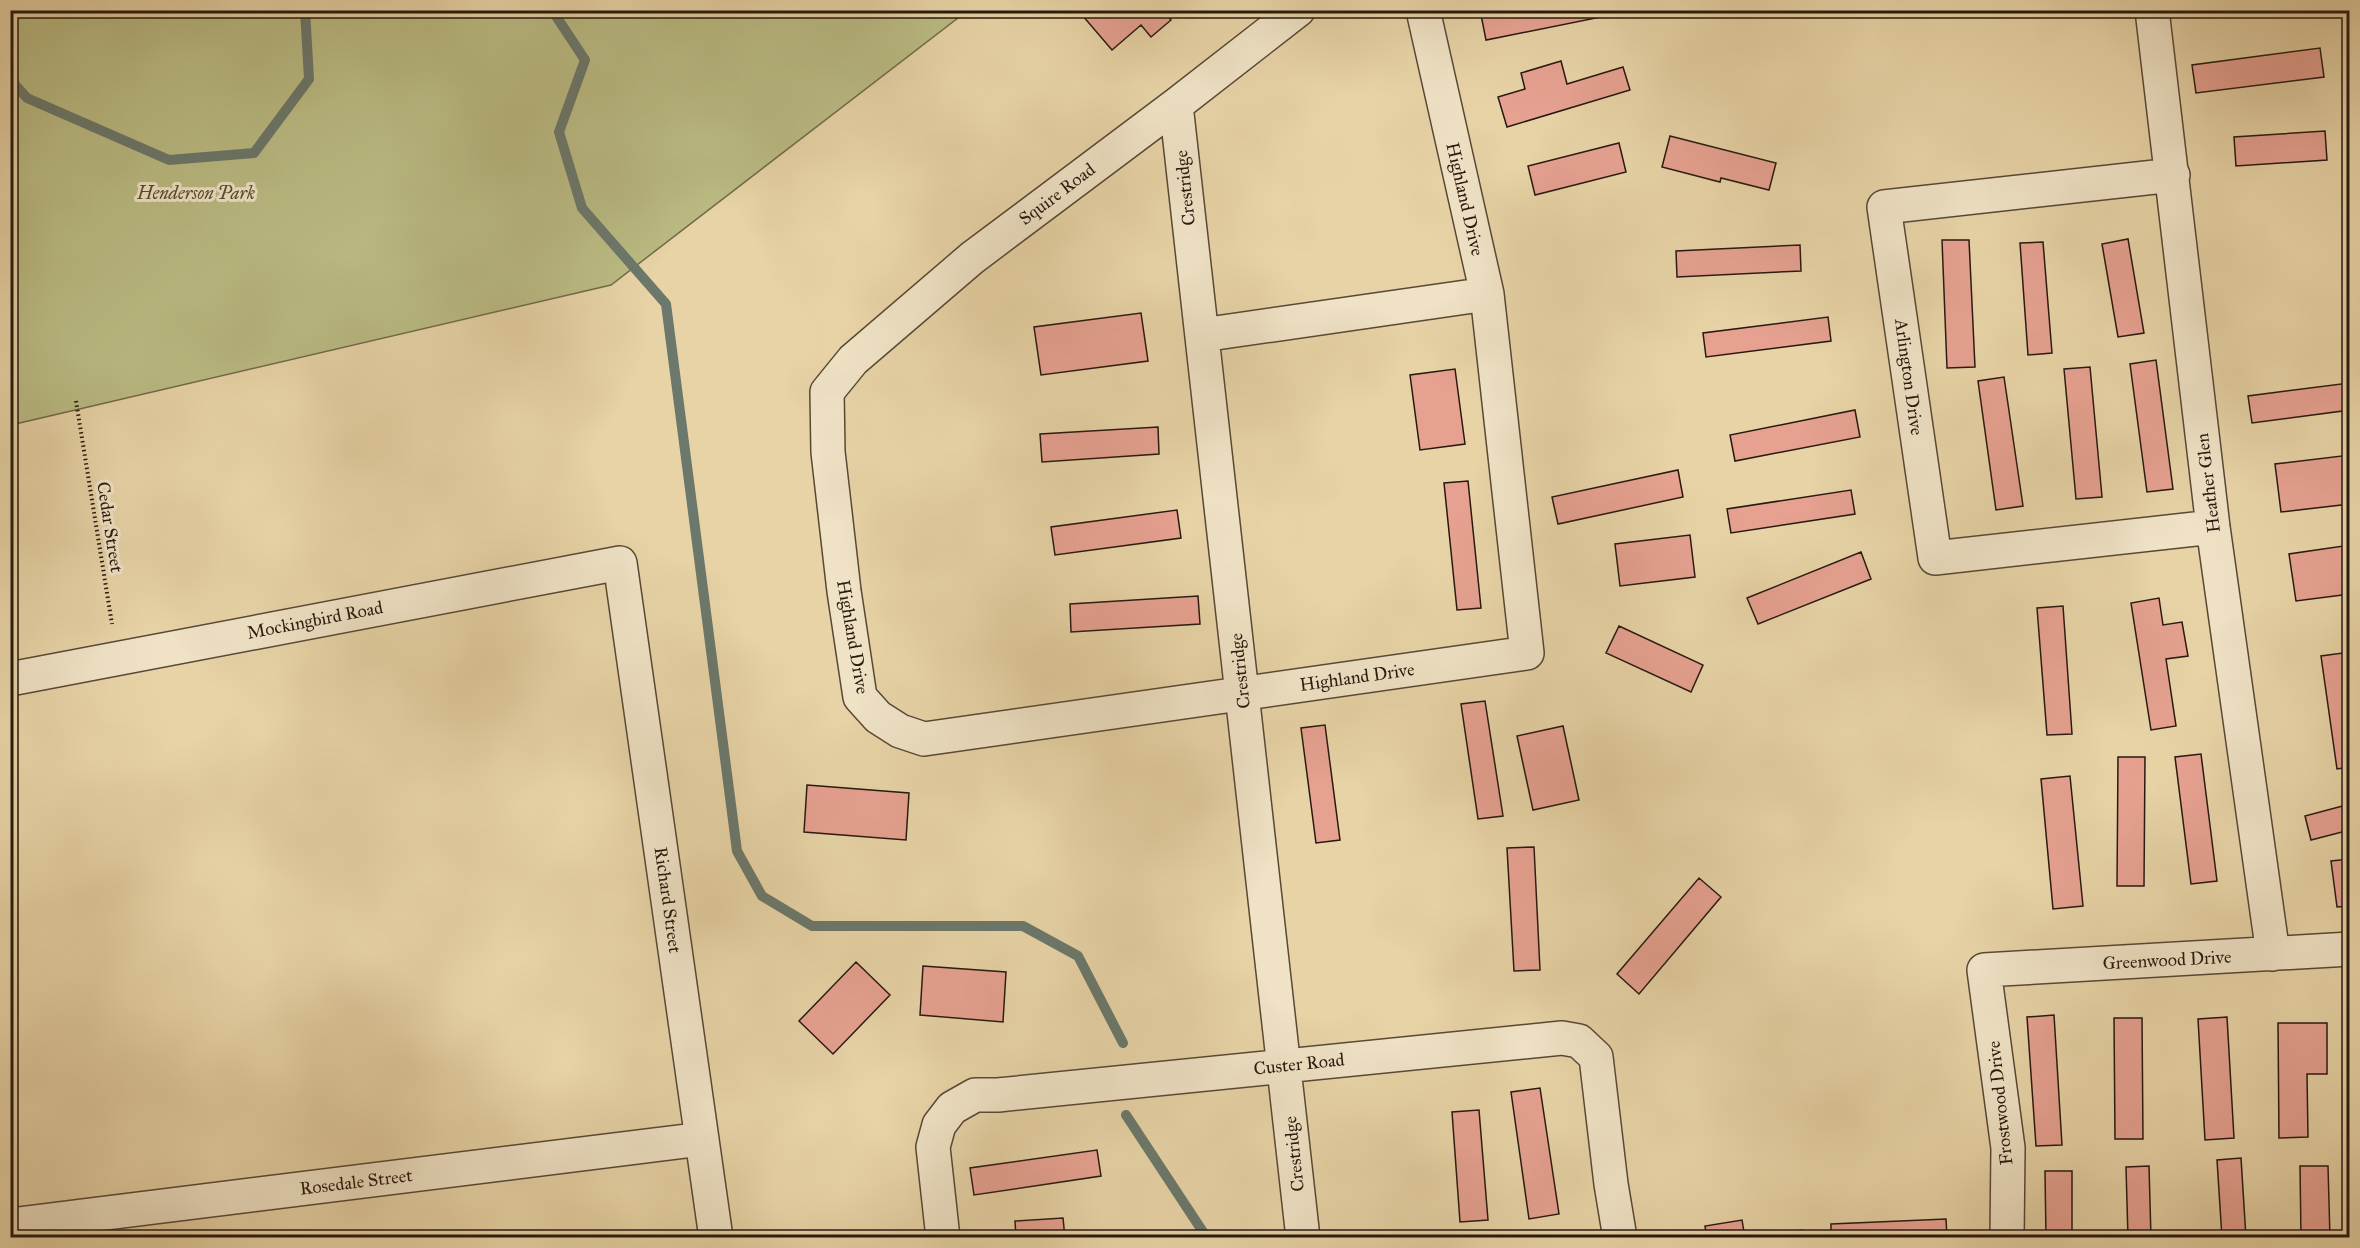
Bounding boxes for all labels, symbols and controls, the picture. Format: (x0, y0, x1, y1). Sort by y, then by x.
street label: Highland Drive (1440, 140, 1489, 258)
street label: Crestridge (1170, 149, 1201, 227)
street label: Squire Road (1014, 158, 1100, 231)
park label: Henderson Park (136, 182, 255, 204)
street label: Arlington Drive (1889, 316, 1928, 437)
street label: Heather Glen (2191, 432, 2225, 534)
street label: Cedar Street (92, 480, 128, 575)
street label: Highland Drive (831, 578, 874, 696)
street label: Mockingbird Road (245, 596, 385, 645)
street label: Crestridge (1225, 632, 1256, 710)
street label: Highland Drive (1298, 658, 1416, 697)
street label: Richard Street (650, 845, 686, 955)
street label: Greenwood Drive (2102, 946, 2232, 974)
street label: Frostwood Drive (1983, 1040, 2017, 1166)
street label: Custer Road (1252, 1048, 1346, 1080)
street label: Crestridge (1279, 1115, 1310, 1193)
street label: Rosedale Street (298, 1164, 414, 1200)

